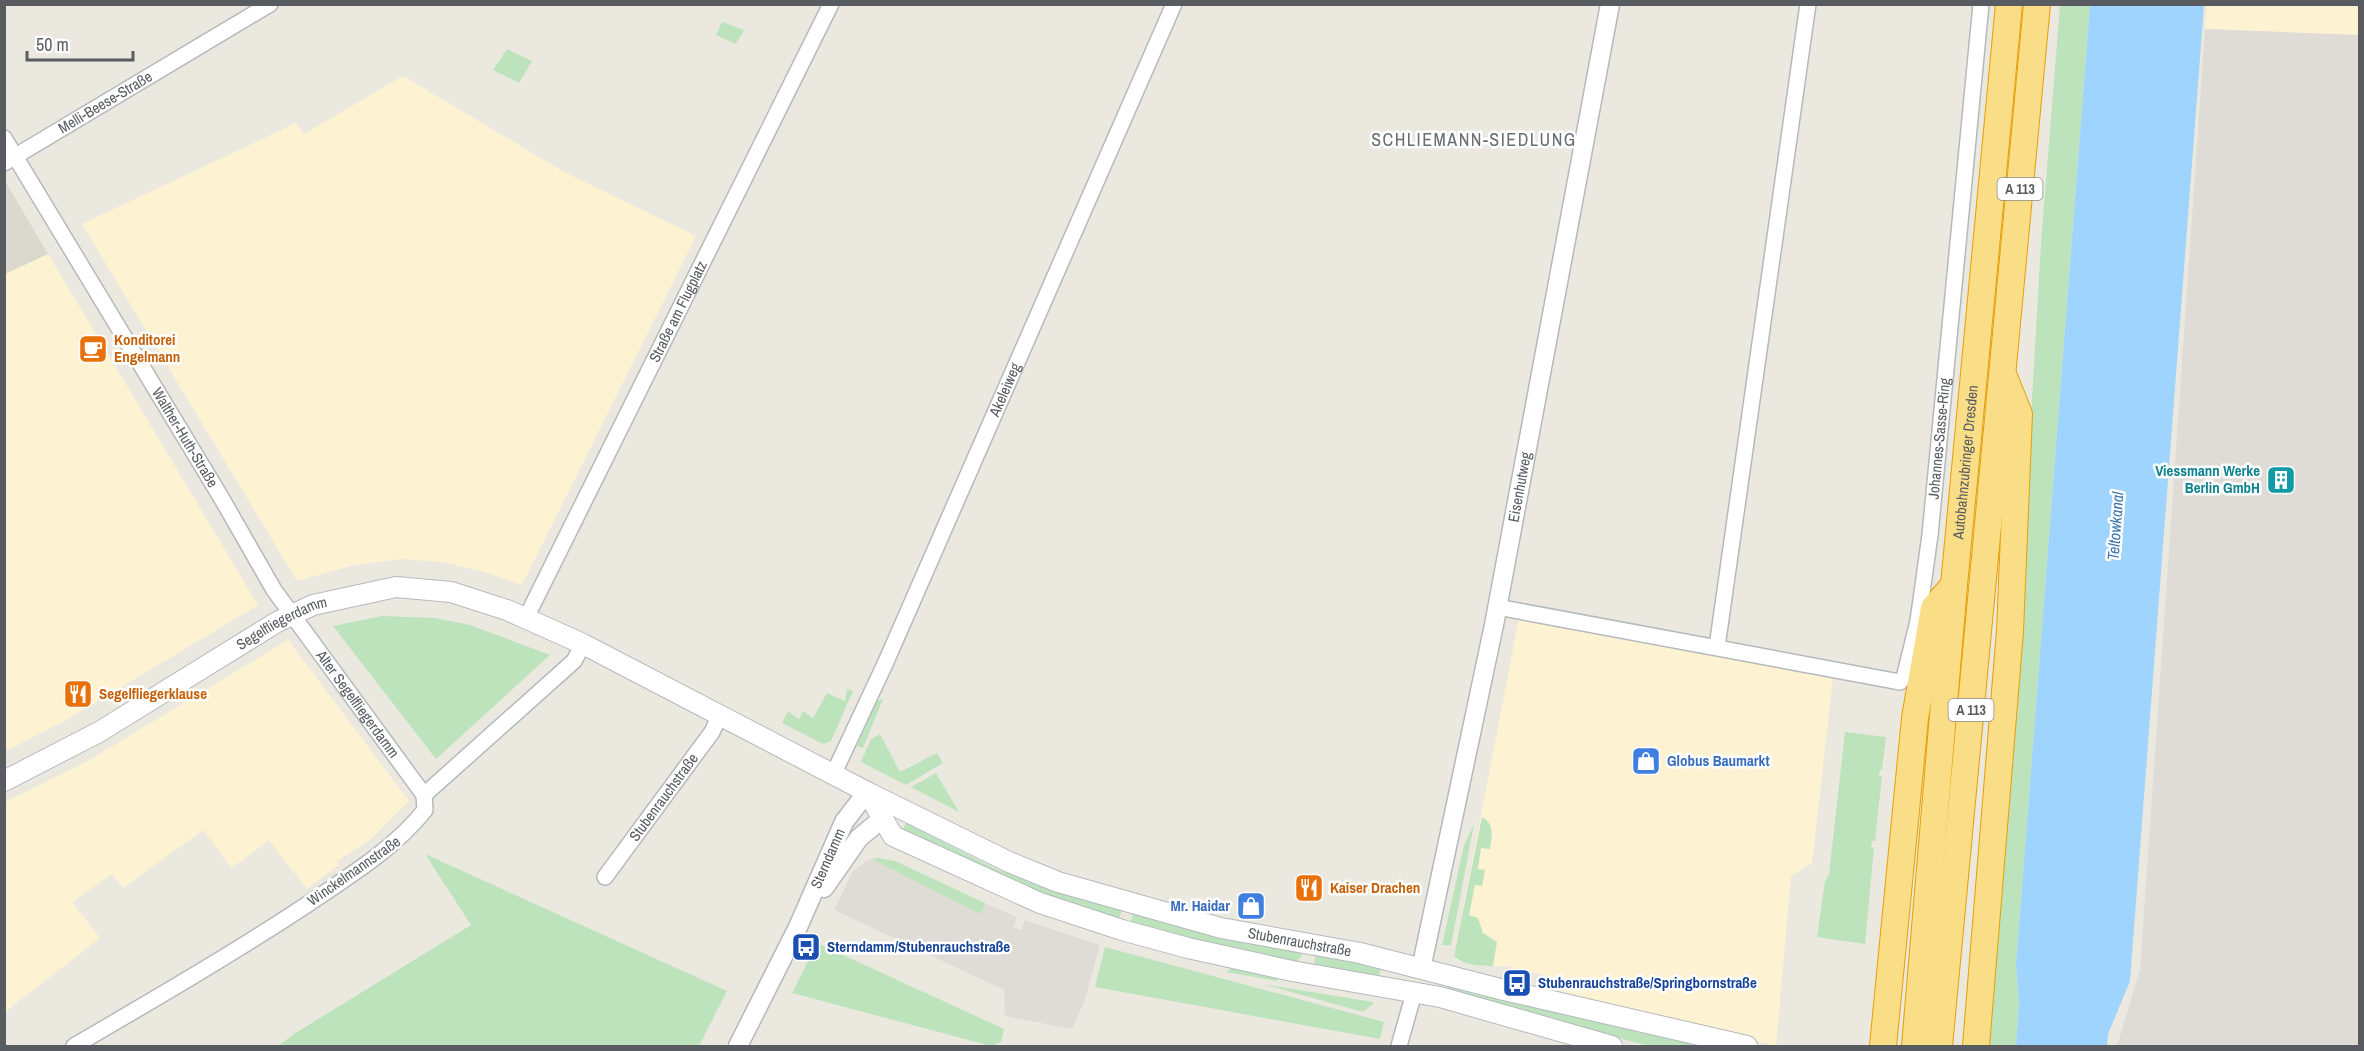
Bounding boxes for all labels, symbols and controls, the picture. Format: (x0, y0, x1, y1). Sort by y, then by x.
scale bar (27, 24, 134, 62)
text: 50 m (36, 32, 69, 57)
street label: Melli-Beese-Straße (54, 66, 156, 138)
district label: SCHLIEMANN-SIEDLUNG (1371, 127, 1577, 152)
road number: A 113 (1998, 178, 2042, 200)
street label: Straße am Flugplatz (644, 257, 712, 366)
place label: Konditorei Engelmann (114, 329, 180, 367)
cafe icon: Konditorei Engelmann (77, 333, 109, 365)
street label: Akeleiweg (983, 359, 1026, 421)
street label: Johannes-Sasse-Ring (1922, 377, 1955, 500)
street label: Walther-Huth-Straße (147, 383, 224, 491)
street label: Autobahnzubringer Dresden (1947, 384, 1983, 541)
street label: Eisenhutweg (1502, 450, 1536, 524)
place label: Viessmann Werke Berlin GmbH (2155, 460, 2260, 498)
building icon: Viessmann Werke Berlin GmbH (2265, 464, 2297, 496)
water label: Teltowkanal (2102, 490, 2128, 561)
street label: Segelfliegerdamm (232, 591, 329, 655)
street label: Alter Segelfliegerdamm (311, 645, 404, 762)
restaurant icon: Segelfliegerklause (62, 678, 94, 710)
place label: Segelfliegerklause (99, 683, 207, 704)
road number: A 113 (1948, 699, 1994, 721)
shop icon: Globus Baumarkt (1630, 745, 1662, 777)
street label: Stubenrauchstraße (624, 749, 703, 845)
place label: Globus Baumarkt (1667, 750, 1770, 771)
street label: Sterndamm (805, 825, 850, 892)
street label: Winckelmannstraße (303, 831, 405, 911)
restaurant icon: Kaiser Drachen (1293, 872, 1325, 904)
place label: Kaiser Drachen (1330, 877, 1420, 898)
shop icon: Mr. Haidar (1235, 890, 1267, 922)
place label: Mr. Haidar (1171, 895, 1230, 916)
street label: Stubenrauchstraße (1246, 922, 1353, 961)
bus stop icon: Sterndamm/Stubenrauchstraße (790, 931, 822, 963)
place label: Sterndamm/Stubenrauchstraße (827, 936, 1010, 957)
bus stop icon: Stubenrauchstraße/Springbornstraße (1501, 967, 1533, 999)
place label: Stubenrauchstraße/Springbornstraße (1538, 972, 1757, 993)

